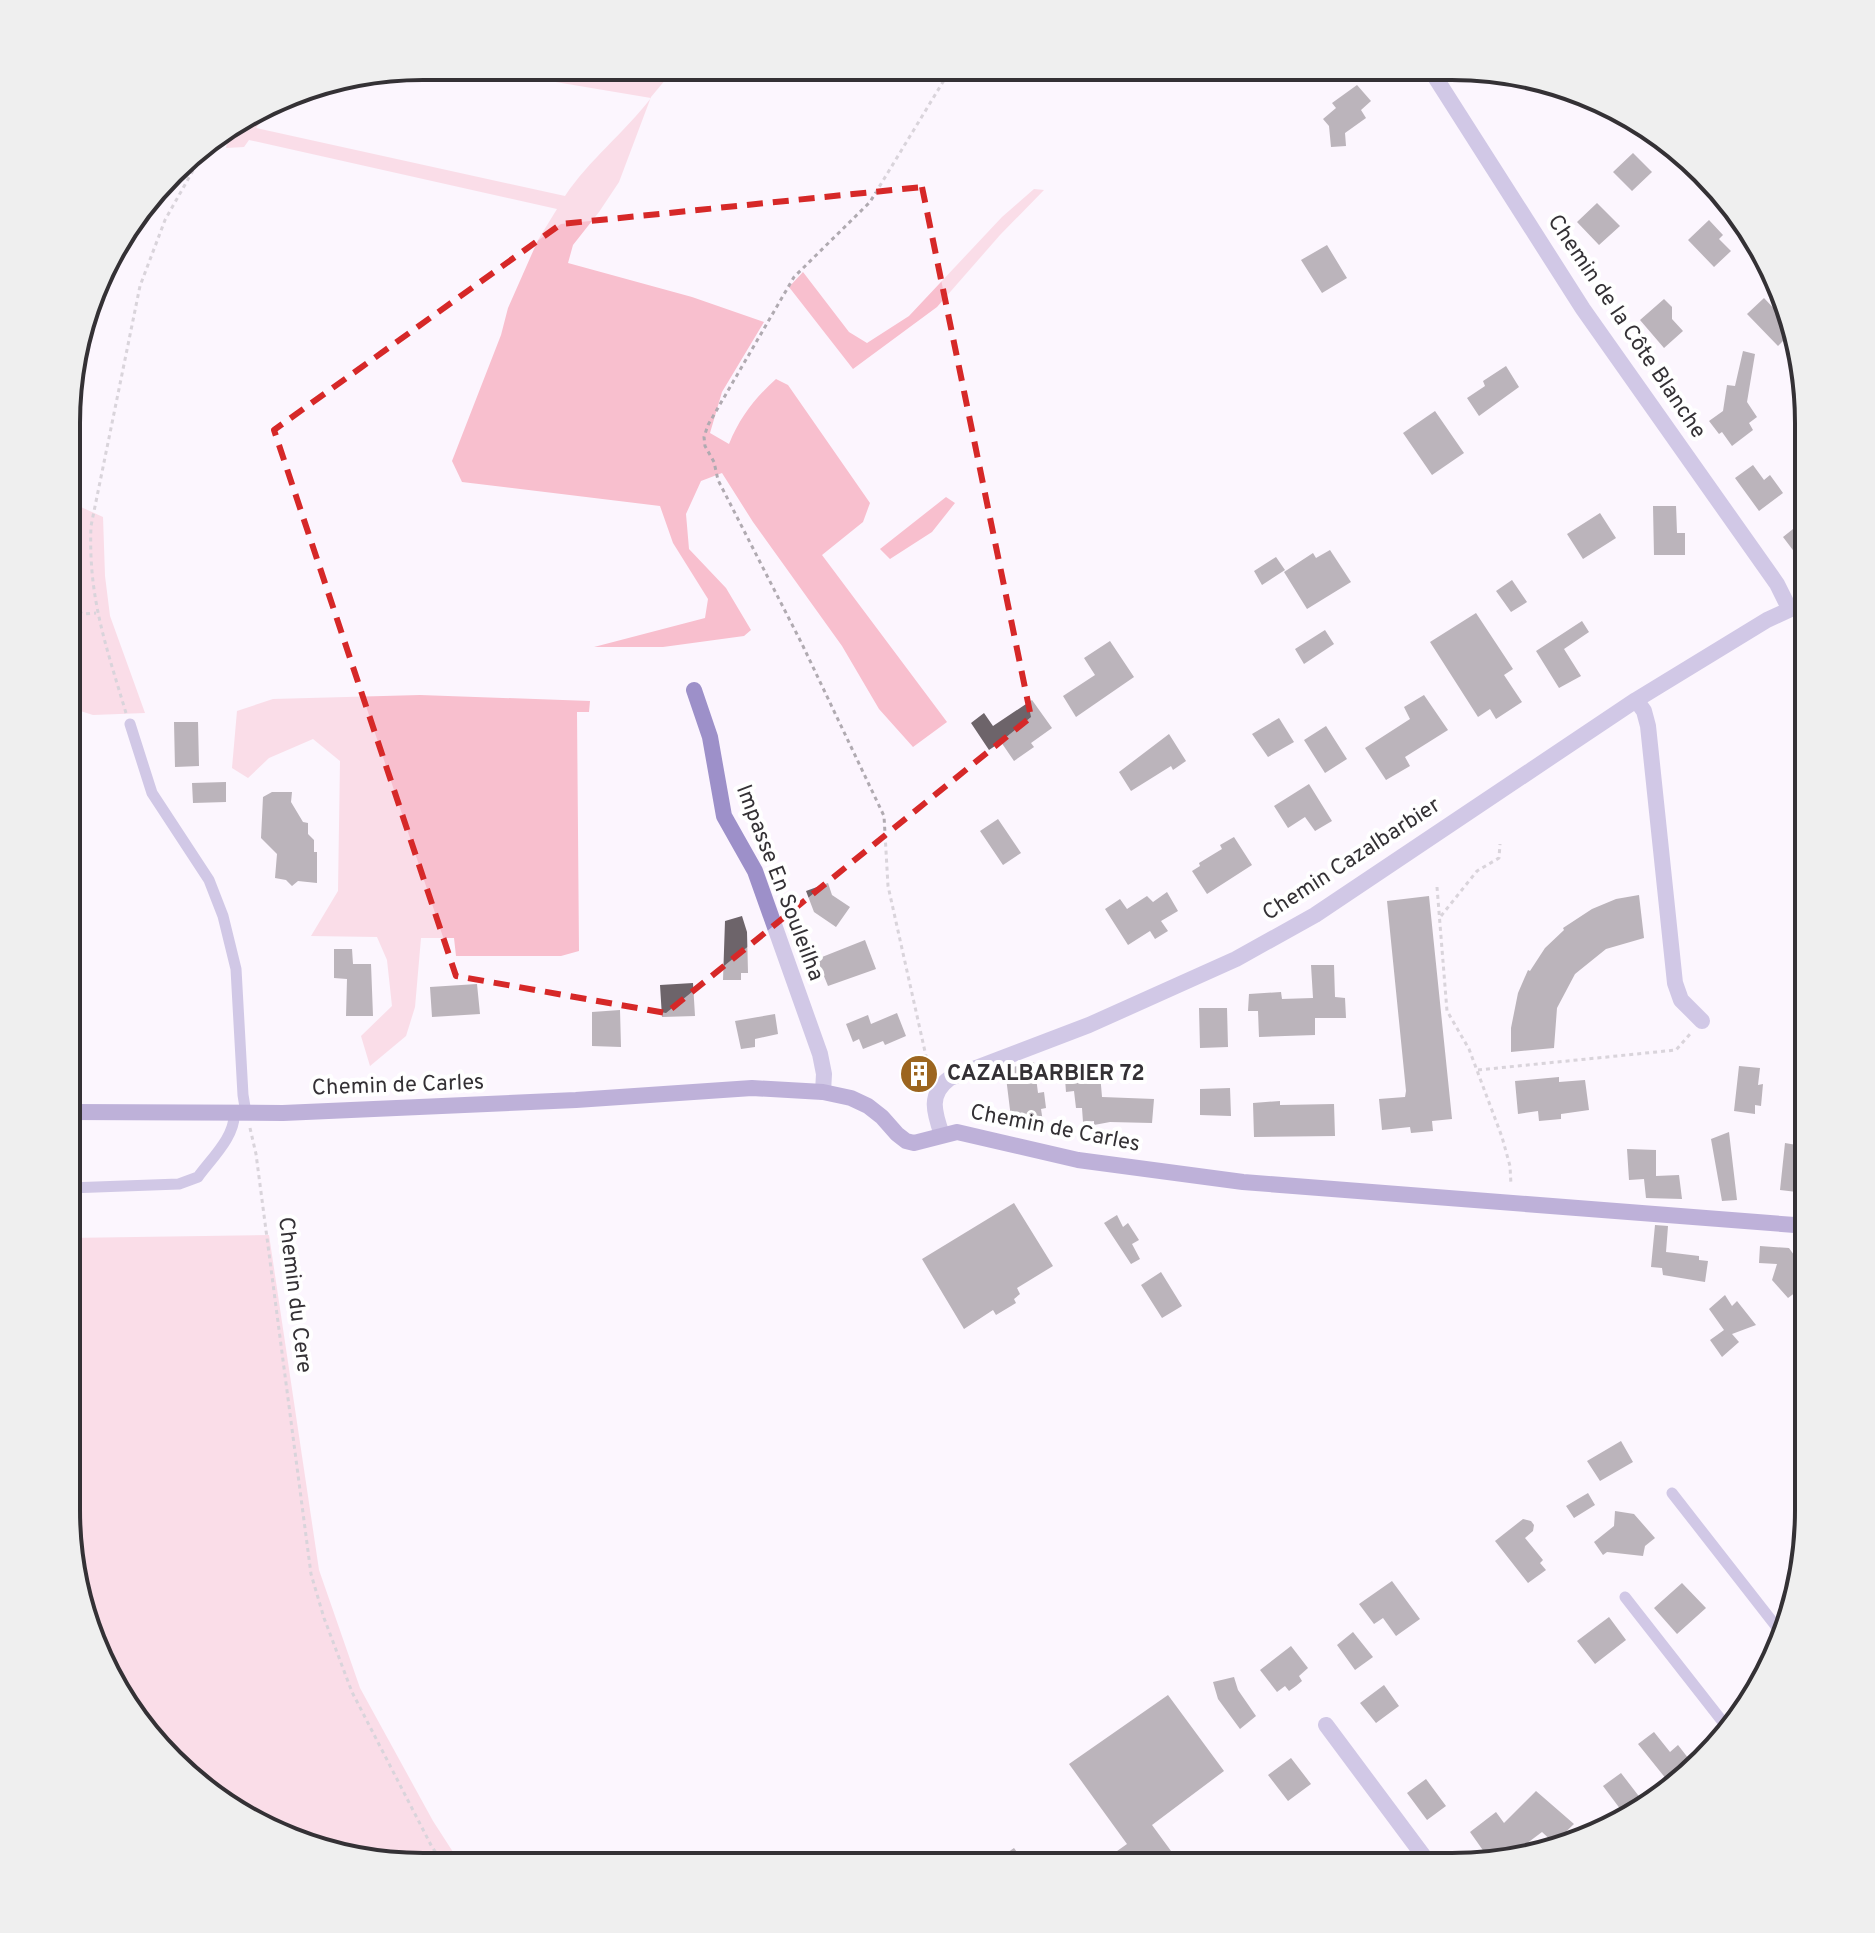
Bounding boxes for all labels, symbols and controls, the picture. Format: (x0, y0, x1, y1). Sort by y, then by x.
street label: Chemin de la Côte Blanche (1541, 210, 1711, 444)
street label: Impasse En Souleilha (729, 781, 829, 985)
street label: Chemin Cazalbarbier (1258, 792, 1446, 928)
building icon: CAZALBARBIER 72 (898, 1053, 940, 1095)
place label: CAZALBARBIER 72 (947, 1061, 1145, 1088)
street label: Chemin de Carles (311, 1069, 485, 1103)
street label: Chemin de Carles (968, 1099, 1142, 1159)
street label: Chemin du Cere (271, 1215, 317, 1375)

